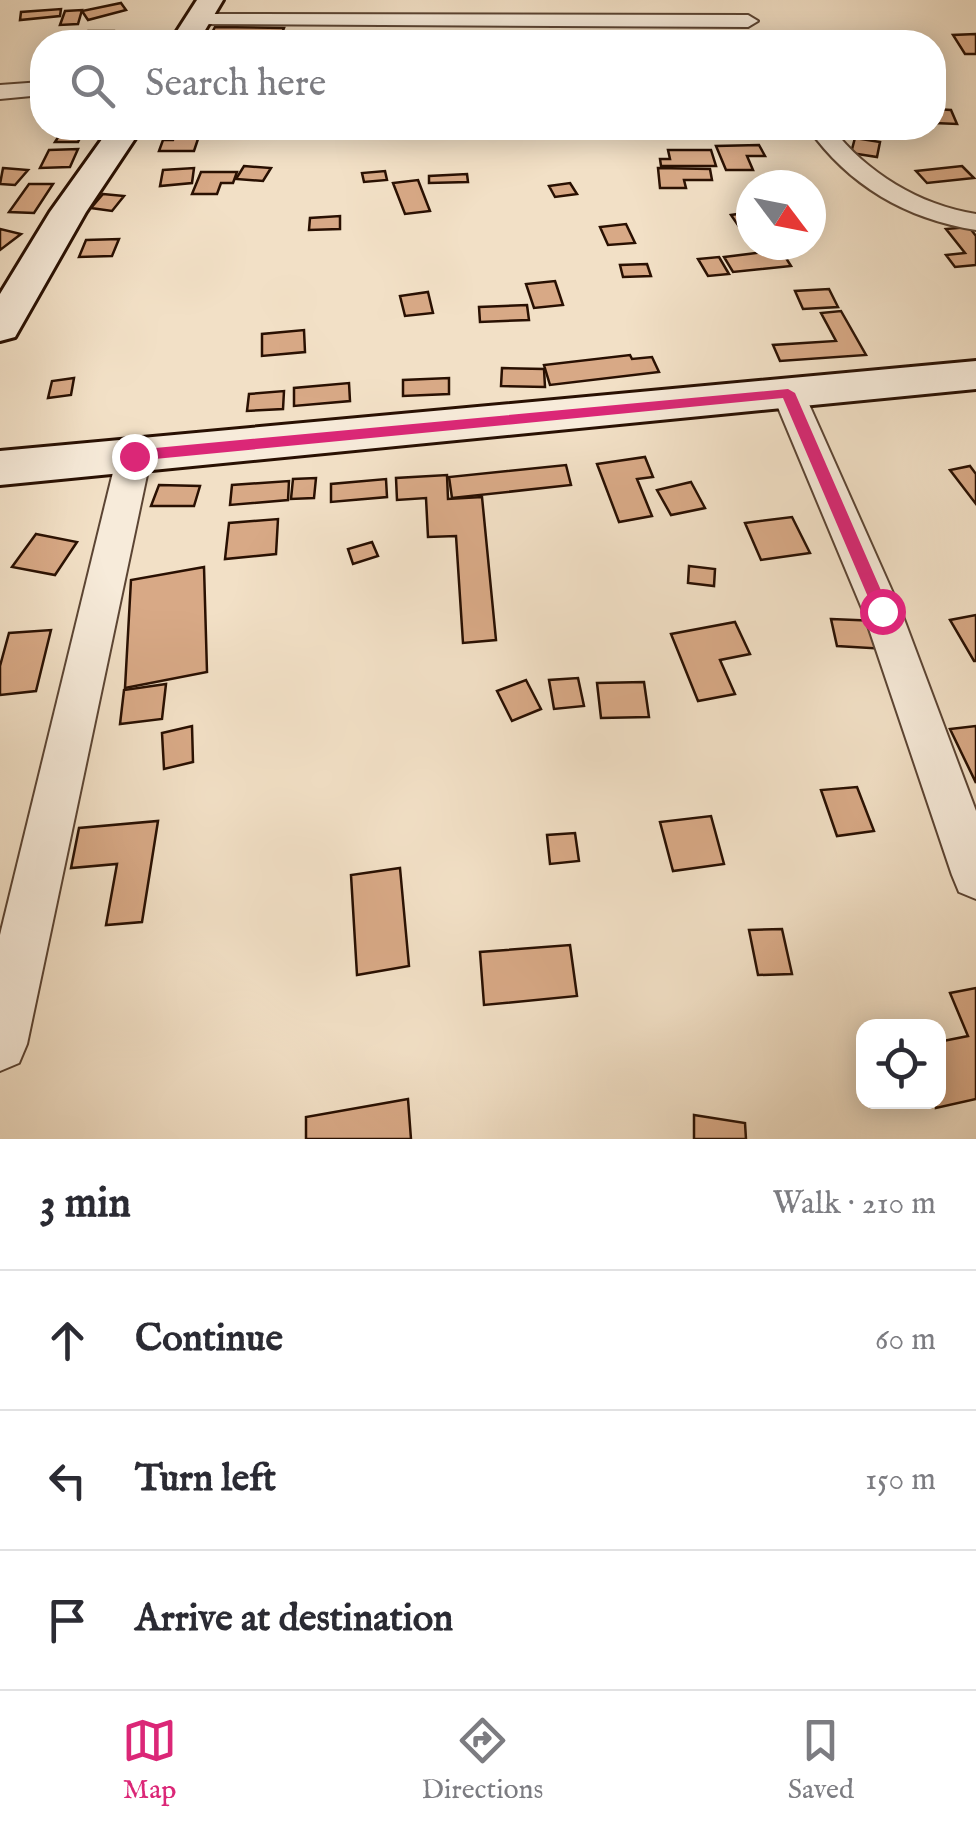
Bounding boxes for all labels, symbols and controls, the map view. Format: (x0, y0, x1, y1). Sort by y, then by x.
search box (30, 30, 946, 140)
icon: search (65, 58, 120, 113)
text: Search here (145, 61, 326, 109)
north arrow (736, 170, 826, 260)
route end (112, 434, 158, 480)
route start (860, 589, 906, 635)
map controls (856, 1019, 946, 1109)
button: locate (856, 1019, 946, 1109)
text: 3 min (40, 1178, 131, 1231)
text: Walk · 210 m (773, 1184, 936, 1225)
icon: ahead (40, 1313, 95, 1368)
text: Continue (135, 1316, 283, 1364)
text: 60 m (875, 1320, 936, 1361)
icon: left (40, 1453, 95, 1508)
text: Turn left (135, 1456, 276, 1504)
text: 150 m (865, 1460, 936, 1501)
icon: arrive (40, 1593, 95, 1648)
text: Arrive at destination (135, 1596, 453, 1644)
tab: Map (122, 1713, 177, 1808)
tab: Directions (421, 1713, 543, 1808)
tab: Saved (788, 1713, 854, 1808)

